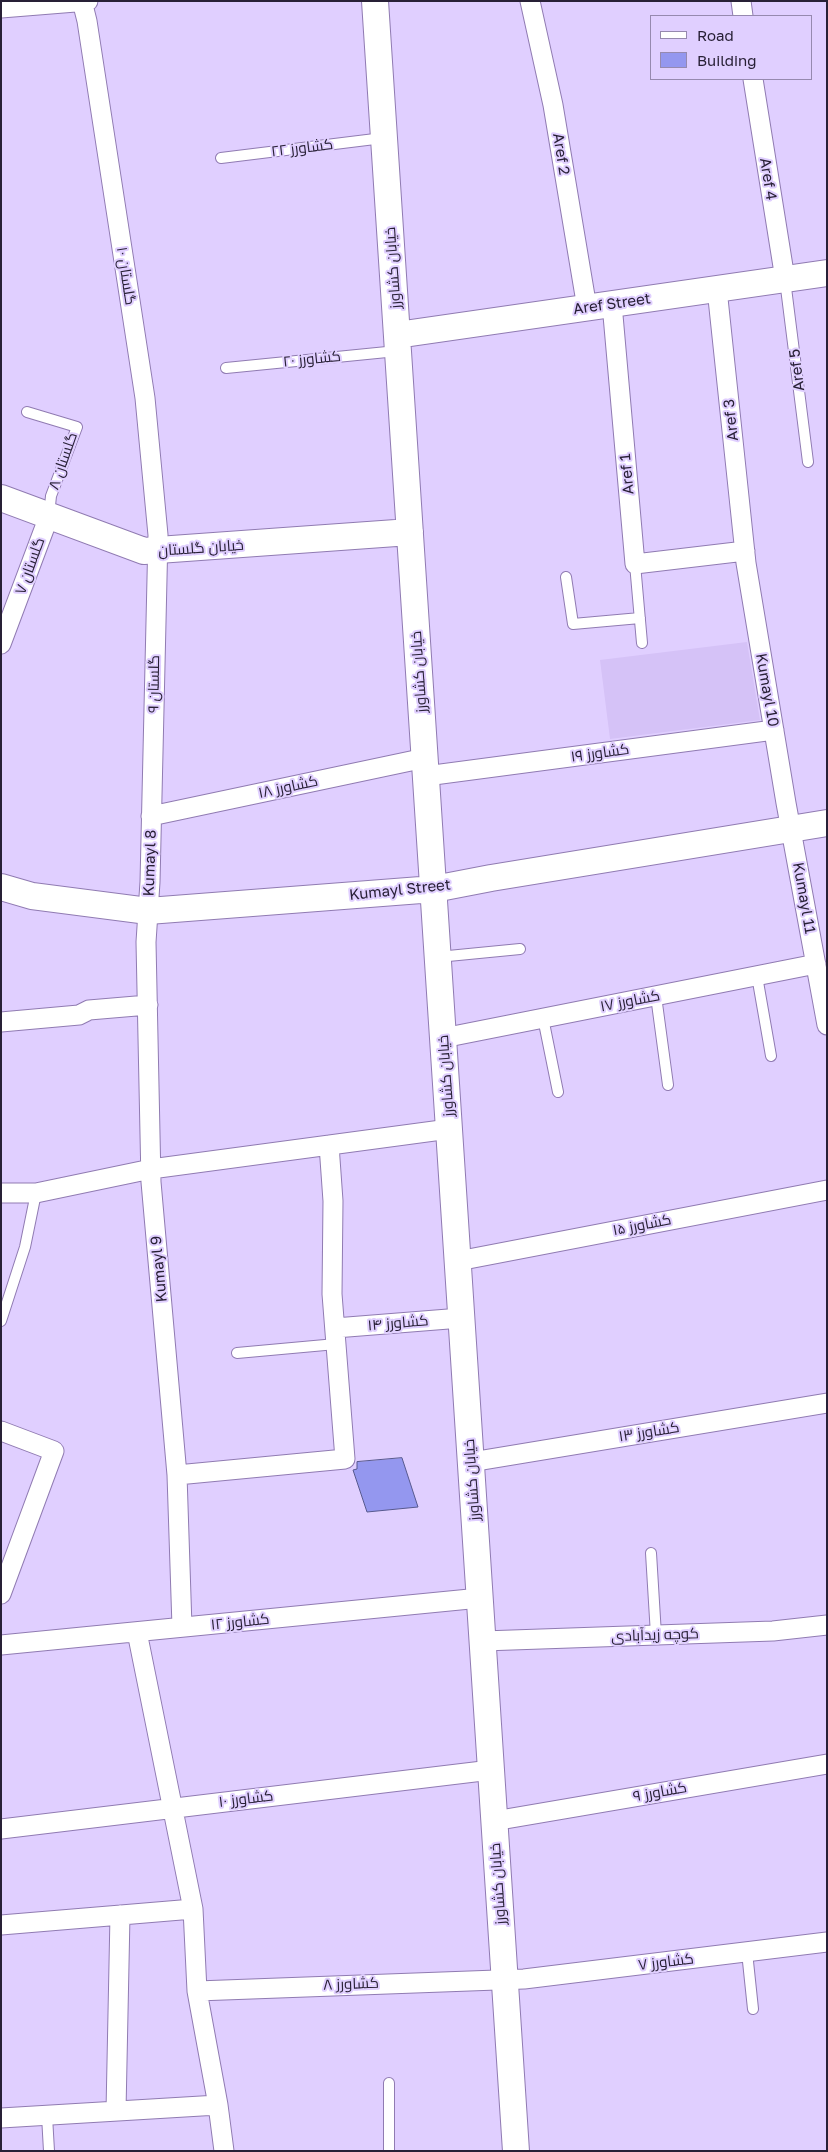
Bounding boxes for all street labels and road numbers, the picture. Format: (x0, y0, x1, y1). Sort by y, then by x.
street label: Aref 2 (549, 132, 573, 176)
street label: کشاورز ۲۲ (270, 135, 334, 161)
street label: Aref 4 (756, 157, 780, 201)
street label: خیابان کشاورز (381, 226, 405, 310)
street label: گلستان ۱۰ (113, 246, 139, 306)
street label: Aref Street (572, 290, 652, 318)
street label: کشاورز ۲۰ (282, 347, 342, 371)
street label: Aref 5 (785, 348, 809, 392)
street label: Aref 3 (720, 398, 742, 442)
street label: گلستان ۸ (45, 430, 81, 492)
street label: Aref 1 (616, 453, 638, 495)
street label: گلستان ۷ (11, 535, 49, 597)
street label: خیابان گلستان (158, 536, 244, 560)
street label: خیابان کشاورز (407, 630, 431, 714)
street label: Kumayl 10 (752, 652, 782, 728)
street label: گلستان ۹ (144, 655, 164, 713)
street label: کشاورز ۱۹ (570, 740, 630, 766)
street label: کشاورز ۱۸ (257, 772, 319, 802)
street label: Kumayl 8 (140, 829, 160, 897)
street label: Kumayl 11 (789, 861, 819, 935)
street label: Kumayl Street (348, 876, 452, 904)
street label: کشاورز ۱۷ (599, 986, 661, 1016)
street label: خیابان کشاورز (434, 1034, 458, 1118)
street label: کشاورز ۱۵ (611, 1211, 673, 1239)
street label: Kumayl 9 (147, 1235, 171, 1303)
street label: کشاورز ۱۴ (367, 1311, 429, 1335)
street label: کشاورز ۱۳ (617, 1418, 681, 1446)
street label: خیابان کشاورز (460, 1438, 484, 1522)
street label: کشاورز ۱۲ (210, 1610, 270, 1634)
street label: کوچه زیدآبادی (611, 1624, 699, 1646)
street label: کشاورز ۹ (632, 1778, 688, 1806)
street label: کشاورز ۱۰ (218, 1787, 274, 1811)
street label: خیابان کشاورز (486, 1842, 510, 1926)
street label: کشاورز ۷ (637, 1950, 695, 1974)
street label: کشاورز ۸ (323, 1974, 379, 1994)

